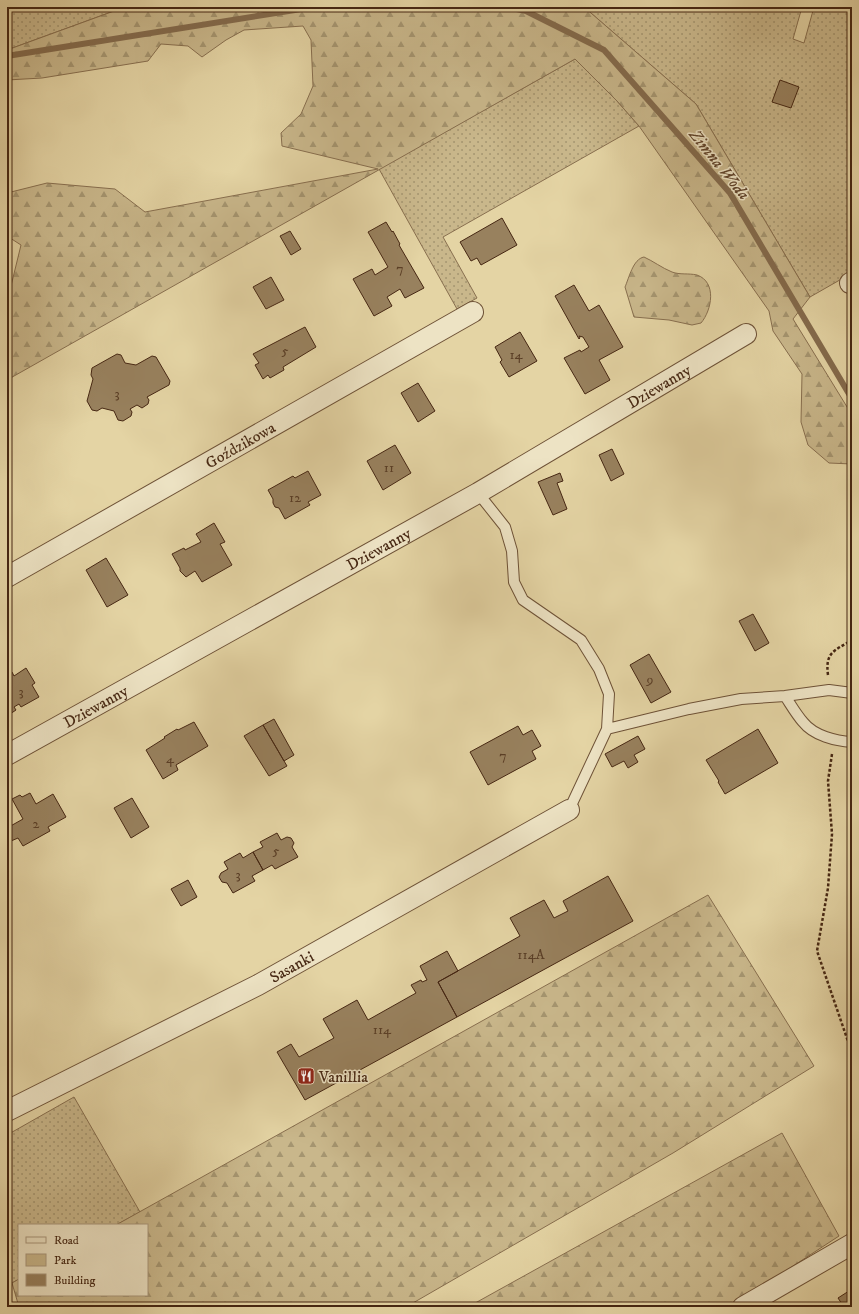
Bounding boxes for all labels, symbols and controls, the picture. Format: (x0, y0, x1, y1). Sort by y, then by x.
water label: Zimna Woda (683, 124, 754, 205)
house number: 7 (396, 260, 404, 278)
house number: 5 (282, 342, 289, 360)
house number: 14 (509, 346, 524, 364)
street label: Dziewanny (624, 360, 695, 413)
house number: 3 (114, 385, 120, 403)
street label: Goździkowa (202, 417, 279, 473)
house number: 11 (384, 459, 394, 477)
house number: 12 (289, 489, 301, 507)
street label: Dziewanny (343, 523, 415, 575)
house number: 9 (646, 671, 654, 689)
street label: Dziewanny (60, 681, 132, 733)
house number: 3 (18, 683, 24, 701)
house number: 7 (499, 747, 507, 765)
house number: 4 (166, 750, 175, 768)
house number: 2 (33, 815, 40, 833)
house number: 5 (273, 842, 280, 860)
house number: 3 (235, 866, 241, 884)
house number: 114A (517, 946, 546, 964)
street label: Sasanki (266, 947, 317, 988)
house number: 114 (373, 1021, 392, 1039)
restaurant icon: Vanillia (296, 1066, 316, 1086)
place label: Vanillia (318, 1067, 368, 1087)
legend (18, 1224, 148, 1296)
text: Road (54, 1233, 79, 1248)
text: Park (54, 1253, 76, 1268)
text: Building (54, 1273, 95, 1288)

